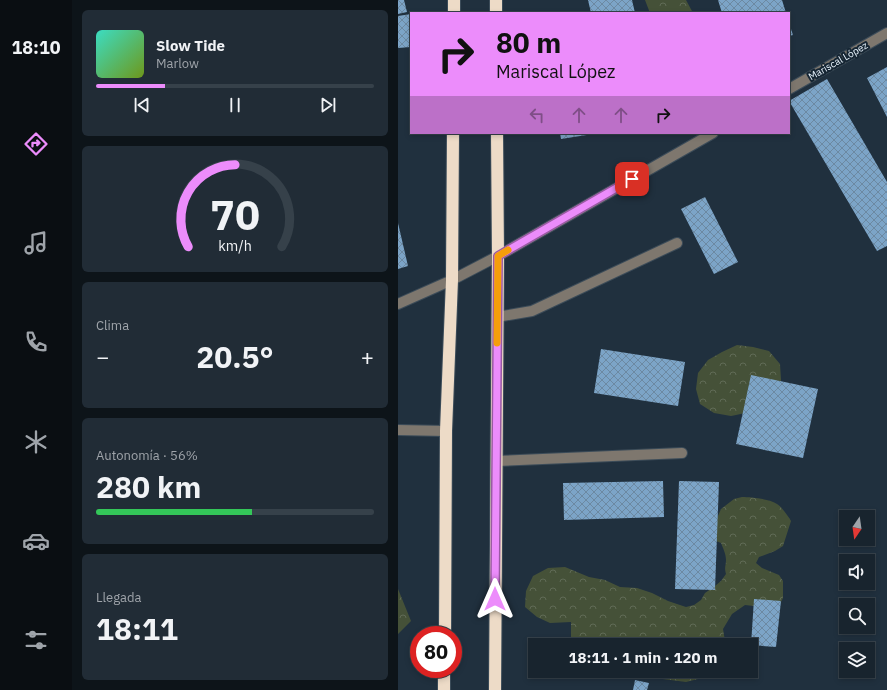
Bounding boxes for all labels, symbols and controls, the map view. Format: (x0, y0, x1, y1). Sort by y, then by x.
text: 80 m (496, 24, 561, 61)
icon: right (430, 28, 482, 80)
text: 18:10 (11, 36, 61, 59)
text: Slow Tide (156, 36, 225, 55)
street label: Mariscal López (806, 39, 870, 83)
text: Marlow (156, 55, 199, 72)
text: Mariscal López (496, 60, 615, 83)
icon: previous (131, 94, 153, 116)
icon: pause (224, 94, 246, 116)
icon: next (317, 94, 339, 116)
icon: left (526, 104, 548, 126)
icon: ahead (568, 104, 590, 126)
icon: ahead (610, 104, 632, 126)
icon: right (652, 104, 674, 126)
icon: directions (22, 130, 50, 158)
pin (615, 162, 649, 196)
icon: arrive (621, 168, 643, 190)
text: 70 (210, 187, 260, 241)
icon: music (22, 229, 50, 257)
text: km/h (218, 236, 252, 255)
text: Clima (96, 317, 129, 334)
icon: phone (22, 328, 50, 356)
text: 20.5° (196, 337, 274, 376)
text: − (96, 342, 109, 371)
text: + (361, 342, 374, 371)
icon: climate (22, 428, 50, 456)
text: Autonomía · 56% (96, 447, 198, 464)
text: 280 km (96, 467, 201, 506)
north arrow (839, 510, 875, 546)
map controls (839, 510, 875, 678)
icon: car (22, 527, 50, 555)
button: sound (839, 554, 875, 590)
position arrow (474, 578, 516, 620)
text: Llegada (96, 589, 141, 606)
button: search (839, 598, 875, 634)
text: 18:11 (96, 609, 178, 648)
icon: filters (22, 626, 50, 654)
speed limit sign: 80 (410, 626, 462, 678)
button: layers (839, 642, 875, 678)
text: 18:11 · 1 min · 120 m (569, 648, 717, 667)

